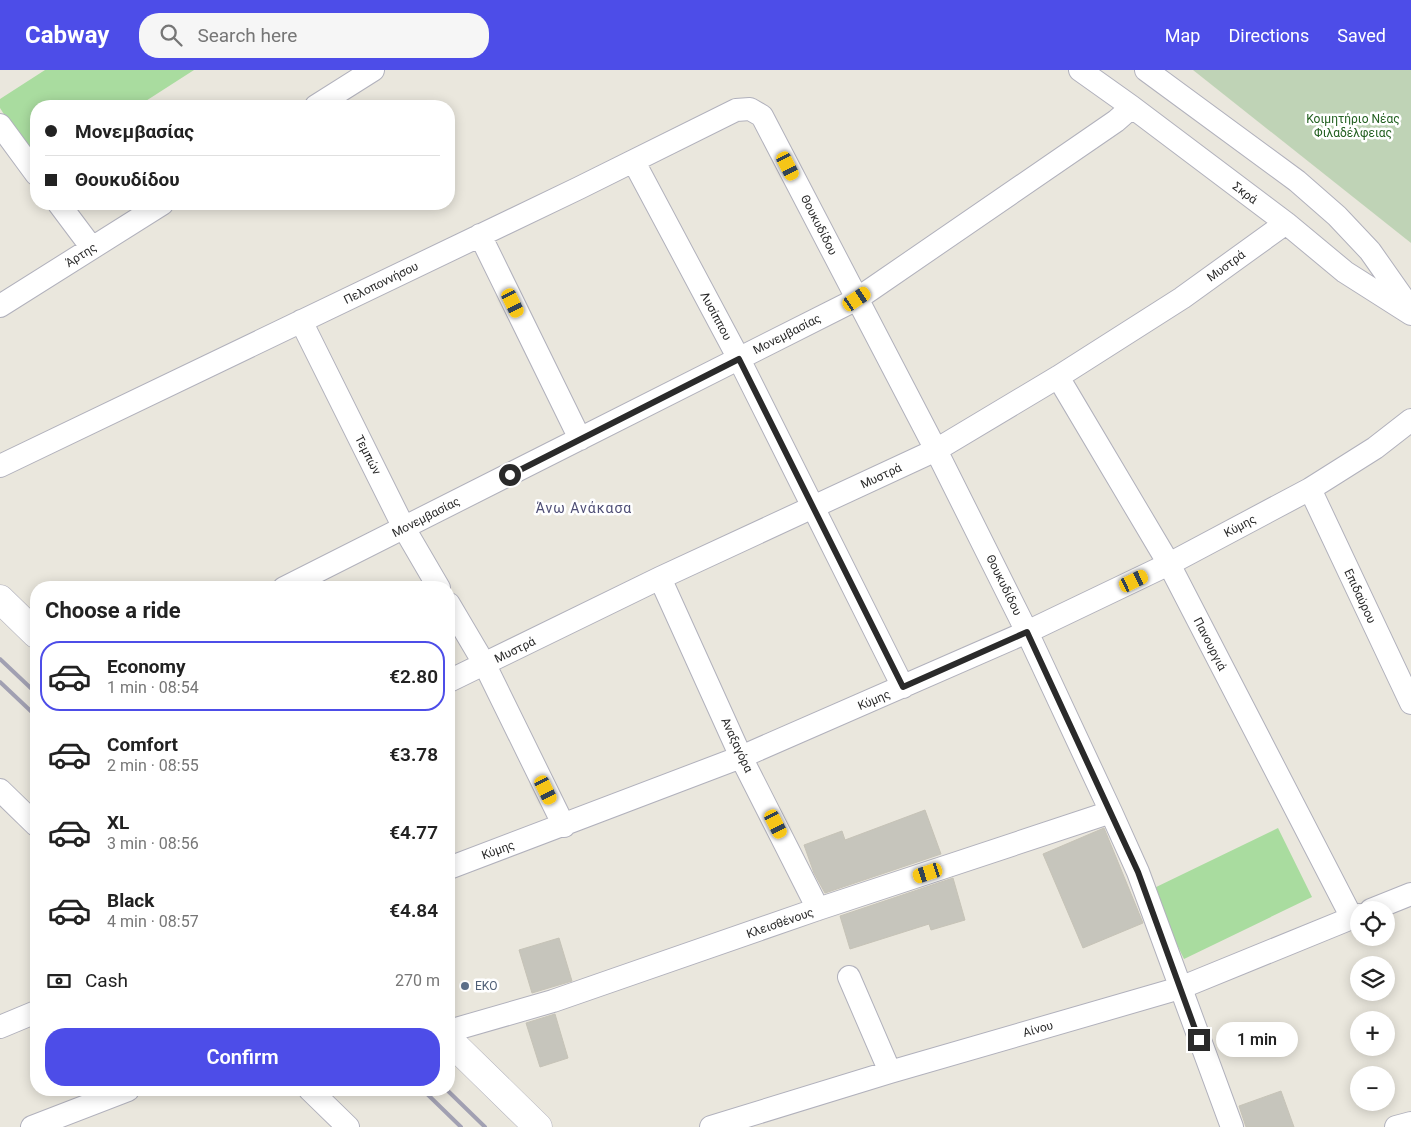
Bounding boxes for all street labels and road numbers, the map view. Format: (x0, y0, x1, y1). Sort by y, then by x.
street label: Σκρά (1230, 179, 1260, 207)
street label: Θουκυδίδου (798, 193, 840, 257)
street label: Άρτης (63, 240, 99, 270)
street label: Μυστρά (1204, 247, 1248, 285)
street label: Πελοποννήσου (342, 259, 420, 307)
street label: Λυσίππου (697, 289, 735, 343)
street label: Μονεμβασίας (751, 311, 823, 357)
street label: Τεμπών (352, 433, 384, 477)
street label: Μυστρά (858, 460, 904, 492)
street label: Μονεμβασίας (390, 494, 462, 540)
street label: Κύμης (1222, 512, 1258, 540)
street label: Θουκυδίδου (983, 552, 1025, 618)
street label: Επιδαύρου (1341, 567, 1379, 625)
street label: Πανουργιά (1191, 615, 1229, 673)
street label: Μυστρά (492, 634, 538, 666)
street label: Κύμης (856, 687, 892, 713)
street label: Αναξαγόρα (717, 715, 756, 775)
street label: Κύμης (480, 838, 516, 862)
street label: Κλεισθένους (745, 905, 815, 941)
street label: Αίνου (1021, 1018, 1055, 1040)

